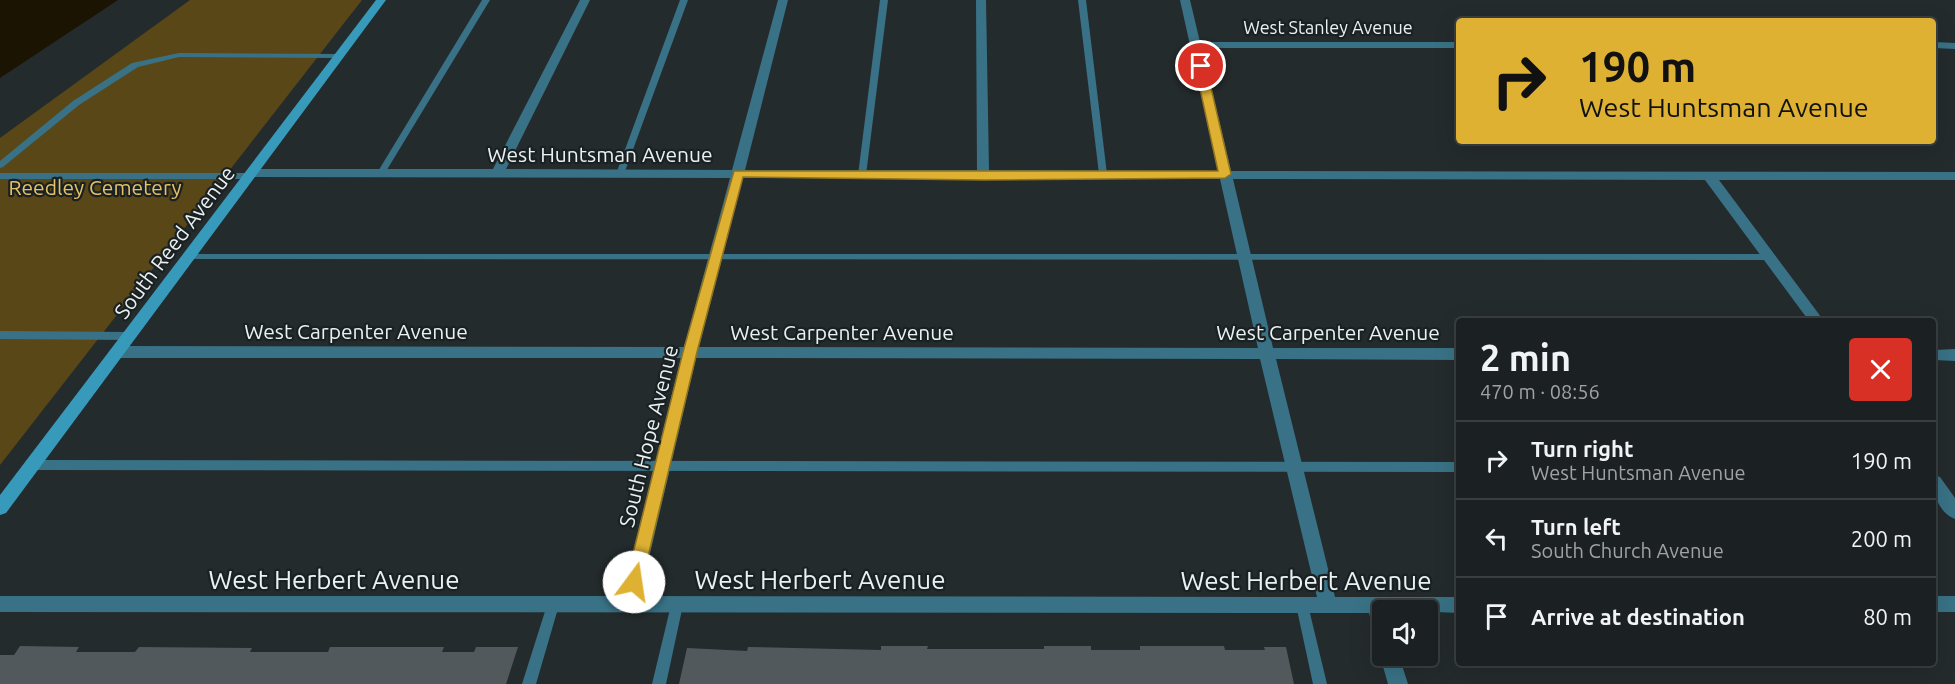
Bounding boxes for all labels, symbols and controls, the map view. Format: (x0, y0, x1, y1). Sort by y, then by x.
street label: West Stanley Avenue (1243, 17, 1413, 37)
pin (1175, 40, 1226, 91)
icon: right (1480, 42, 1558, 120)
text: 190 m (1579, 43, 1696, 90)
icon: arrive (1184, 49, 1217, 82)
text: West Huntsman Avenue (1579, 92, 1869, 122)
street label: West Huntsman Avenue (487, 142, 713, 166)
street label: South Reed Avenue (109, 161, 239, 323)
park label: Reedley Cemetery (8, 175, 182, 199)
street label: West Carpenter Avenue (244, 319, 468, 343)
street label: West Carpenter Avenue (730, 320, 954, 344)
street label: West Carpenter Avenue (1216, 320, 1440, 344)
text: 2 min (1480, 337, 1571, 378)
button: close (1849, 338, 1912, 401)
street label: South Hope Avenue (614, 343, 682, 529)
text: 470 m · 08:56 (1480, 380, 1600, 403)
text: Turn right (1531, 436, 1633, 461)
icon: right (1480, 444, 1513, 477)
text: 190 m (1851, 448, 1912, 473)
text: West Huntsman Avenue (1531, 461, 1746, 484)
text: Turn left (1531, 514, 1621, 539)
icon: left (1480, 522, 1513, 555)
text: 200 m (1851, 526, 1912, 551)
text: South Church Avenue (1531, 539, 1724, 562)
position arrow (602, 550, 666, 614)
street label: West Herbert Avenue (209, 565, 459, 594)
street label: West Herbert Avenue (695, 565, 945, 594)
street label: West Herbert Avenue (1181, 566, 1431, 595)
map controls (1372, 600, 1438, 666)
button: sound (1372, 600, 1438, 666)
icon: arrive (1480, 600, 1513, 633)
text: Arrive at destination (1531, 604, 1745, 629)
text: 80 m (1863, 604, 1912, 629)

